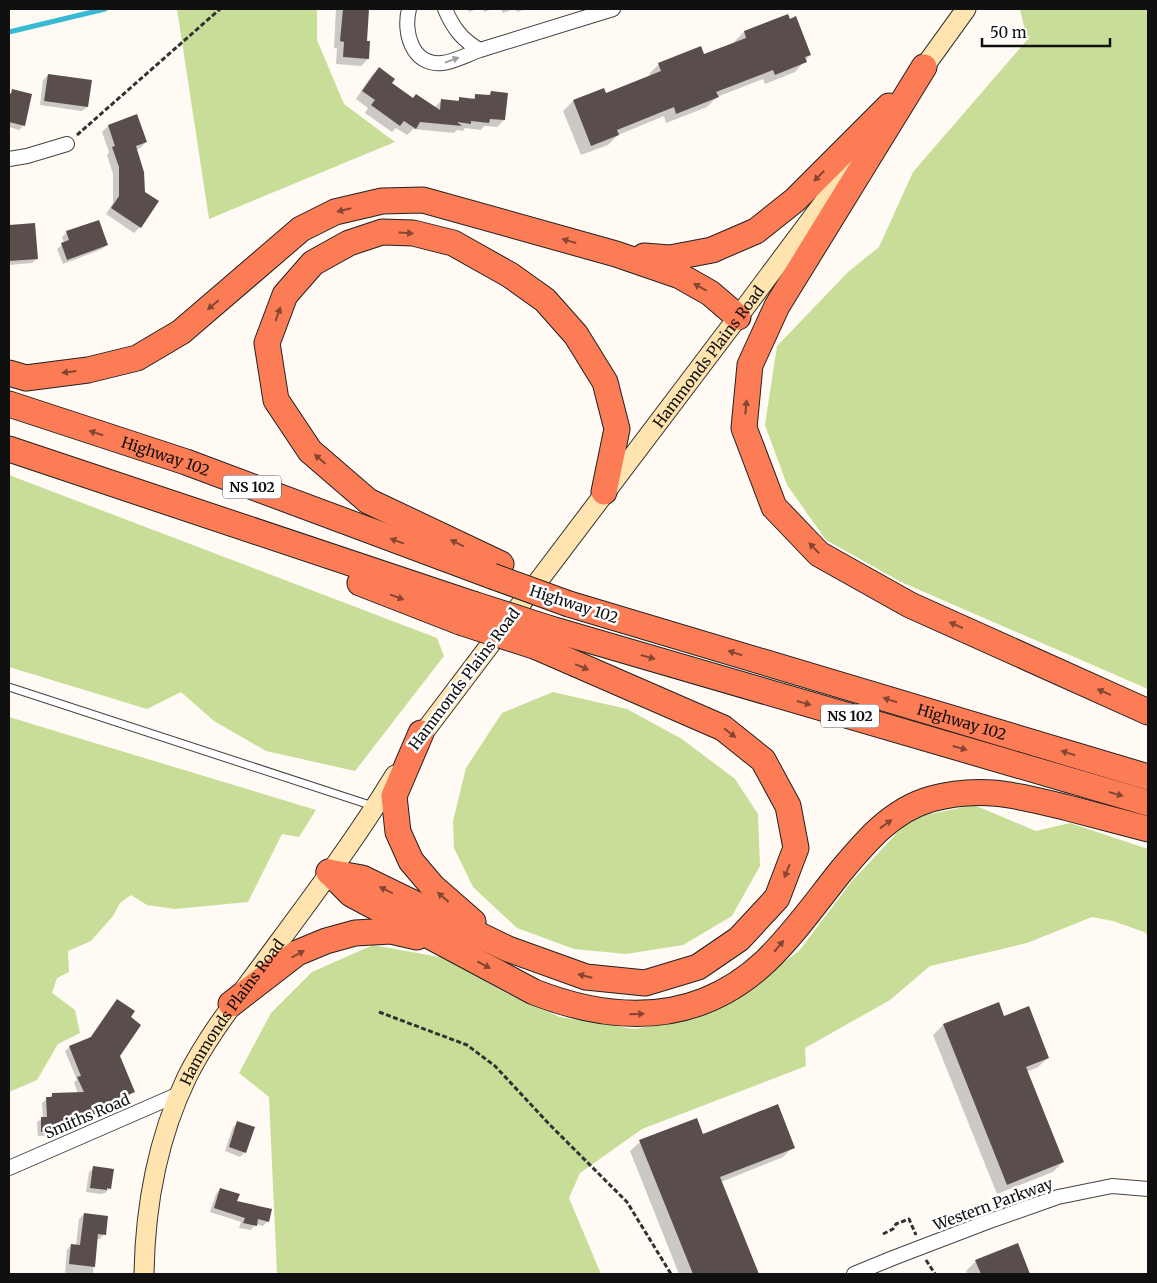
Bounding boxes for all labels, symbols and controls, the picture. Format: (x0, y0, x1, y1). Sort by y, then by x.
scale bar (982, 15, 1110, 47)
text: 50 m (990, 23, 1027, 42)
one-way arrow (445, 56, 460, 64)
one-way arrow (813, 170, 825, 182)
one-way arrow (336, 206, 351, 214)
one-way arrow (398, 229, 414, 237)
one-way arrow (562, 236, 577, 244)
street label: Hammonds Plains Road (648, 282, 768, 431)
one-way arrow (693, 283, 708, 291)
one-way arrow (207, 299, 220, 310)
one-way arrow (275, 306, 282, 321)
one-way arrow (61, 368, 77, 376)
one-way arrow (742, 399, 750, 415)
one-way arrow (89, 429, 104, 436)
street label: Highway 102 (119, 432, 213, 480)
one-way arrow (314, 453, 326, 465)
road number: NS 102 (223, 476, 281, 498)
one-way arrow (390, 537, 405, 544)
one-way arrow (450, 539, 464, 547)
one-way arrow (808, 542, 820, 554)
street label: Highway 102 (527, 581, 621, 627)
one-way arrow (389, 594, 404, 602)
street label: Hammonds Plains Road (404, 604, 524, 754)
one-way arrow (949, 621, 963, 629)
one-way arrow (727, 649, 742, 656)
one-way arrow (640, 653, 656, 661)
one-way arrow (575, 663, 589, 671)
one-way arrow (1097, 688, 1111, 696)
one-way arrow (883, 695, 898, 703)
one-way arrow (796, 699, 811, 707)
street label: Highway 102 (915, 699, 1009, 744)
road number: NS 102 (821, 704, 879, 728)
one-way arrow (723, 728, 736, 739)
one-way arrow (952, 745, 967, 753)
one-way arrow (1060, 749, 1075, 757)
one-way arrow (1108, 790, 1123, 798)
one-way arrow (879, 818, 892, 829)
one-way arrow (783, 864, 791, 879)
one-way arrow (379, 885, 393, 893)
one-way arrow (438, 891, 450, 903)
street label: Hammonds Plains Road (175, 935, 288, 1088)
one-way arrow (774, 940, 785, 953)
one-way arrow (290, 950, 305, 958)
one-way arrow (477, 961, 492, 969)
one-way arrow (577, 972, 593, 980)
one-way arrow (629, 1010, 645, 1018)
street label: Smiths Road (41, 1089, 133, 1143)
street label: Western Parkway (930, 1173, 1056, 1235)

